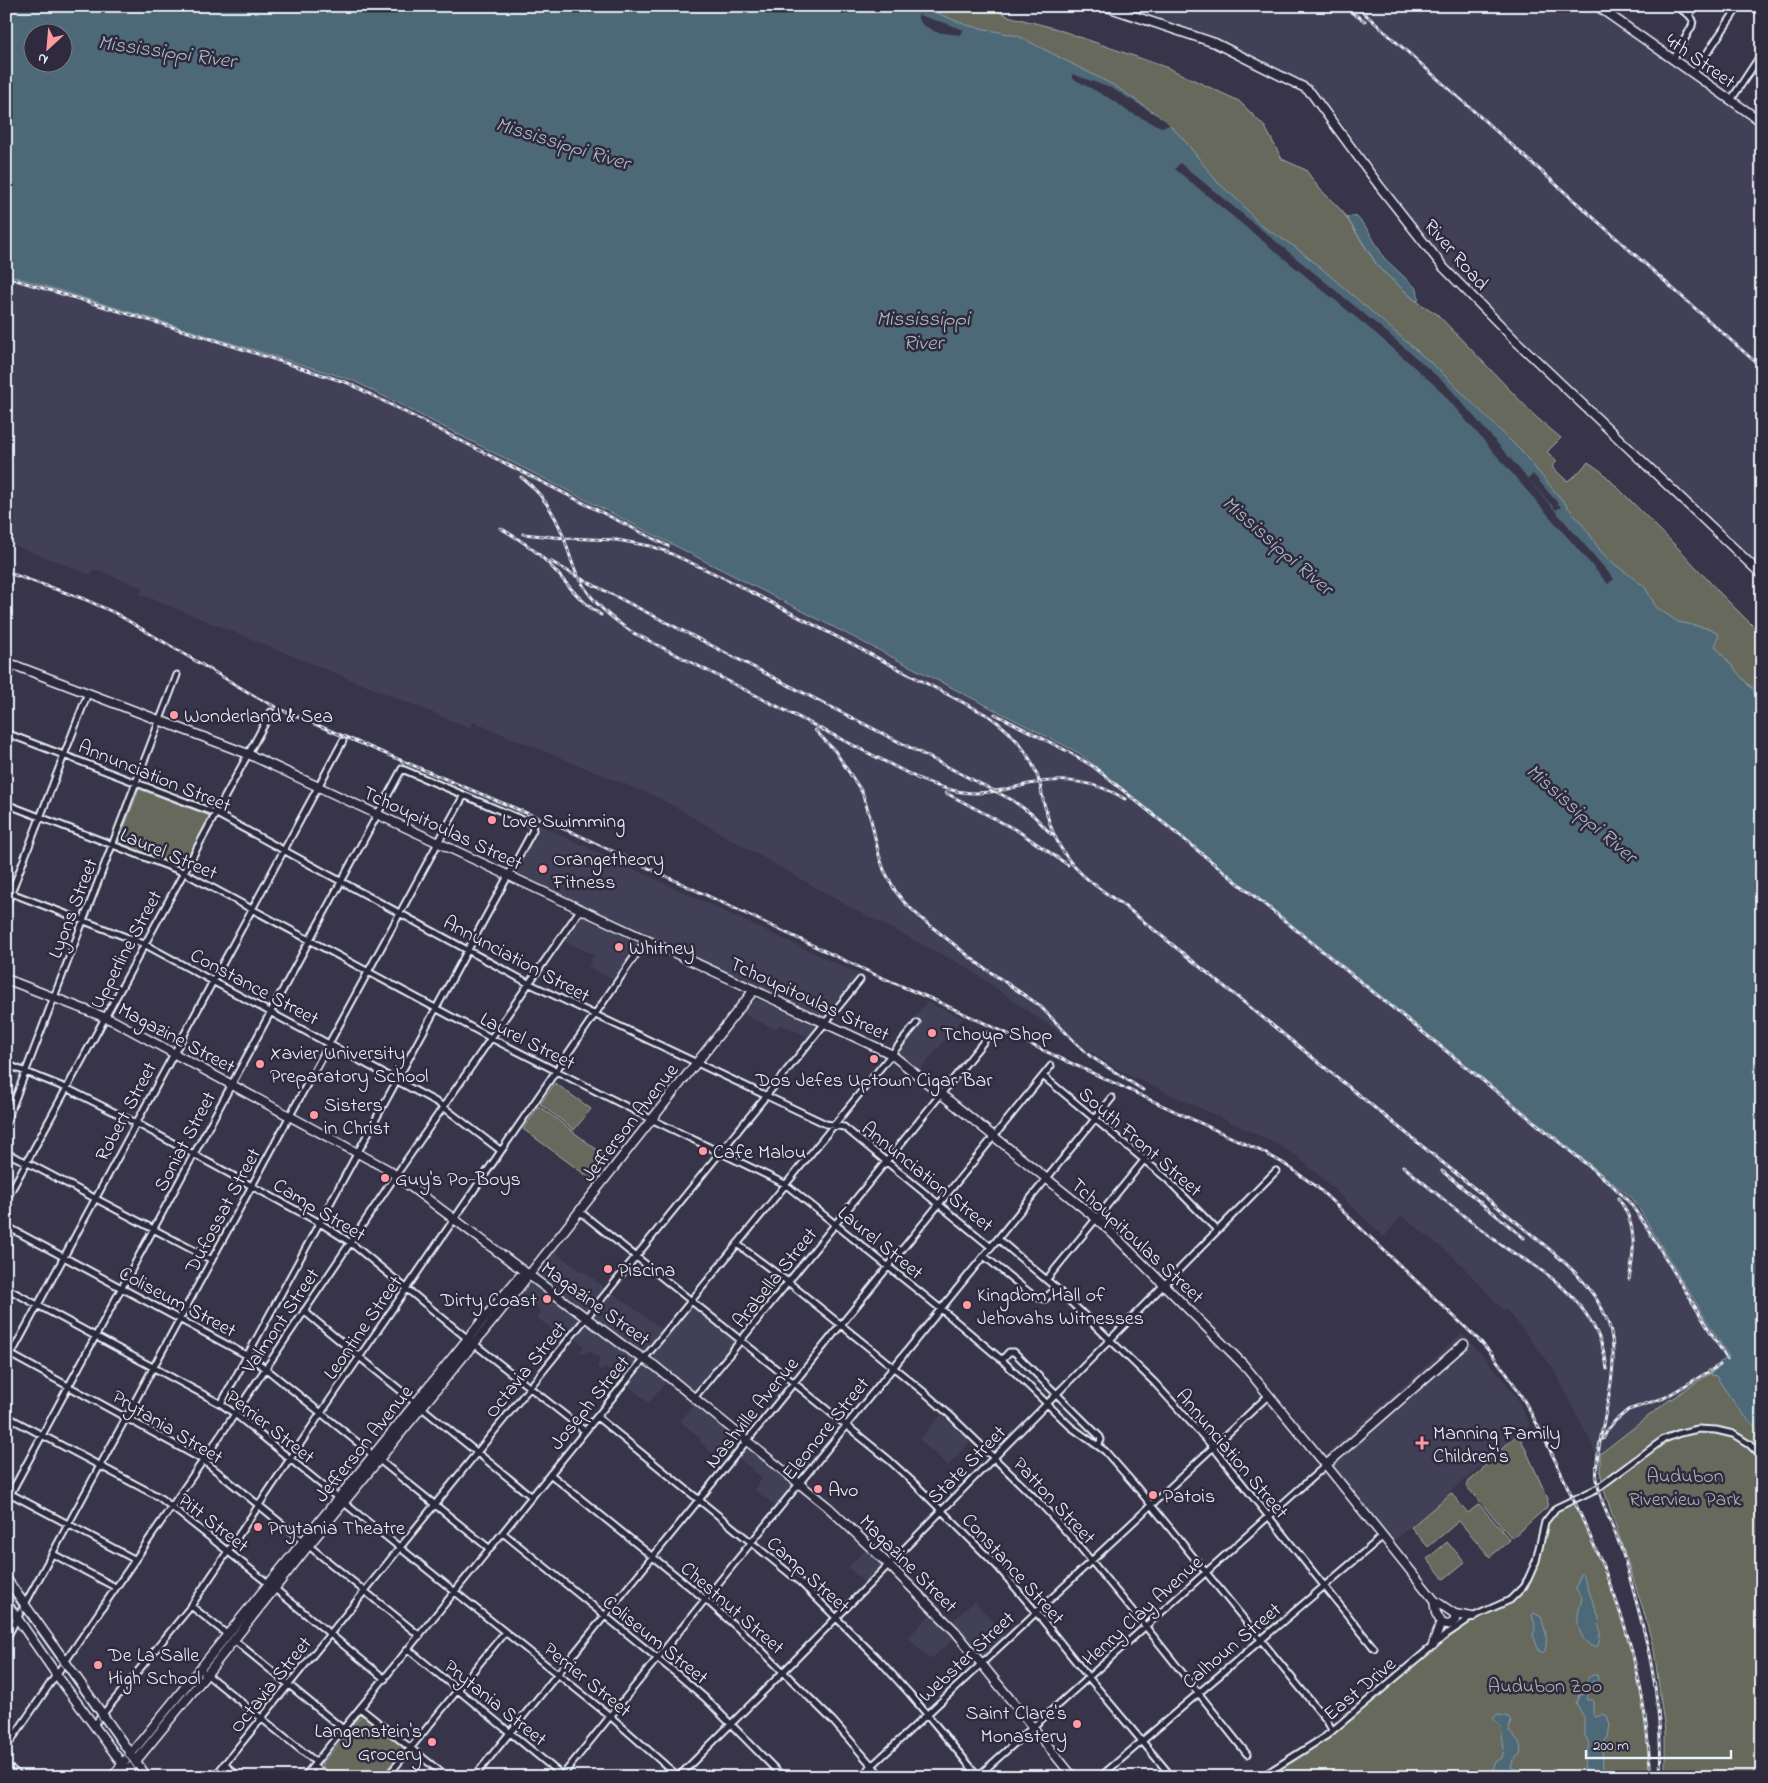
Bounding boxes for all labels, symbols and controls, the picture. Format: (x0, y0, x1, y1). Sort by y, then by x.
north arrow (22, 22, 72, 72)
street label: 4th Street (1659, 27, 1741, 97)
water label: Mississippi River (96, 28, 240, 78)
text: N (34, 47, 52, 70)
water label: Mississippi River (492, 110, 636, 180)
street label: River Road (1416, 213, 1494, 298)
water label: Mississippi River (876, 305, 972, 359)
water label: Mississippi River (1214, 490, 1341, 605)
place label: Wonderland & Sea (184, 703, 333, 732)
marker: Wonderland & Sea (168, 709, 180, 721)
street label: Annunciation Street (73, 733, 235, 821)
water label: Mississippi River (1518, 758, 1645, 873)
street label: Tchoupitoulas Street (357, 779, 527, 879)
place label: Love Swimming (502, 808, 625, 838)
marker: Love Swimming (486, 814, 498, 826)
street label: Laurel Street (115, 822, 222, 889)
place label: Orangetheory Fitness (552, 846, 664, 898)
street label: Lyons Street (42, 854, 107, 963)
marker: Orangetheory Fitness (537, 863, 549, 875)
street label: Upperline Street (84, 885, 171, 1015)
street label: Annunciation Street (437, 909, 595, 1011)
place label: Whitney (629, 935, 694, 964)
marker: Whitney (613, 941, 625, 953)
street label: Constance Street (184, 942, 324, 1034)
street label: Tchoupitoulas Street (724, 950, 894, 1050)
street label: Magazine Street (112, 996, 240, 1083)
street label: Laurel Street (474, 1006, 580, 1079)
place label: Tchoup Shop (942, 1021, 1052, 1050)
marker: Tchoup Shop (926, 1027, 938, 1039)
place label: Xavier University Preparatory School (270, 1040, 428, 1092)
marker: Dos Jefes Uptown Cigar Bar (868, 1053, 880, 1065)
street label: Robert Street (89, 1057, 166, 1167)
marker: Xavier University Preparatory School (254, 1058, 266, 1070)
street label: Jefferson Avenue (575, 1058, 687, 1189)
place label: Dos Jefes Uptown Cigar Bar (754, 1067, 993, 1097)
street label: South Front Street (1071, 1081, 1208, 1205)
street label: Soniat Street (148, 1087, 225, 1197)
place label: Sisters in Christ (324, 1092, 390, 1144)
marker: Sisters in Christ (308, 1109, 320, 1121)
street label: Annunciation Street (854, 1116, 999, 1241)
place label: Cafe Malou (713, 1139, 806, 1168)
street label: Dufossat Street (179, 1143, 269, 1280)
marker: Cafe Malou (697, 1145, 709, 1157)
place label: Guy's Po-Boys (395, 1166, 521, 1195)
street label: Camp Street (267, 1172, 371, 1250)
marker: Guy's Po-Boys (379, 1172, 391, 1184)
street label: Tchoupitoulas Street (1063, 1172, 1210, 1312)
street label: Laurel Street (830, 1200, 929, 1288)
street label: Arabella Street (726, 1222, 826, 1335)
street label: Magazine Street (533, 1255, 655, 1356)
place label: Piscina (618, 1257, 675, 1286)
street label: Coliseum Street (113, 1260, 241, 1346)
street label: Valmont Street (236, 1263, 328, 1381)
marker: Piscina (602, 1263, 614, 1275)
street label: Leontine Street (317, 1270, 411, 1386)
place label: Kingdom Hall of Jehovahs Witnesses (977, 1282, 1144, 1334)
place label: Dirty Coast (440, 1287, 537, 1316)
marker: Dirty Coast (541, 1293, 553, 1305)
marker: Kingdom Hall of Jehovahs Witnesses (961, 1299, 973, 1311)
street label: Octavia Street (479, 1316, 575, 1425)
street label: Joseph Street (544, 1350, 638, 1457)
street label: Nashville Avenue (699, 1352, 807, 1475)
street label: Eleonore Street (776, 1371, 878, 1488)
street label: Jefferson Avenue (309, 1380, 421, 1509)
street label: Annunciation Street (1168, 1383, 1295, 1526)
street label: Prytania Street (106, 1384, 228, 1473)
street label: Perrier Street (219, 1384, 320, 1472)
street label: State Street (922, 1419, 1014, 1512)
place label: Manning Family Children's (1433, 1420, 1560, 1472)
marker: Manning Family Children's (1415, 1436, 1429, 1450)
street label: Patton Street (1005, 1451, 1102, 1552)
park label: Audubon Riverview Park (1629, 1463, 1742, 1515)
place label: Avo (828, 1477, 858, 1506)
marker: Avo (812, 1483, 824, 1495)
place label: Patois (1163, 1483, 1215, 1512)
street label: Pitt Street (171, 1487, 254, 1561)
marker: Patois (1147, 1489, 1159, 1501)
street label: Constance Street (954, 1507, 1071, 1632)
street label: Magazine Street (851, 1509, 963, 1622)
place label: Prytania Theatre (268, 1515, 405, 1544)
marker: Prytania Theatre (252, 1521, 264, 1533)
street label: Camp Street (759, 1530, 856, 1621)
street label: Henry Clay Avenue (1077, 1550, 1211, 1674)
street label: Chestnut Street (673, 1555, 790, 1663)
street label: Coliseum Street (595, 1589, 714, 1693)
street label: Calhoun Street (1177, 1597, 1289, 1697)
street label: Webster Street (913, 1605, 1023, 1710)
street label: Octavia Street (224, 1631, 320, 1740)
street label: Perrier Street (536, 1636, 637, 1726)
place label: De La Salle High School (107, 1642, 201, 1695)
street label: East Drive (1318, 1651, 1403, 1729)
street label: Prytania Street (437, 1653, 552, 1755)
marker: De La Salle High School (92, 1659, 104, 1671)
park label: Audubon Zoo (1488, 1673, 1602, 1702)
place label: Saint Clare's Monastery (966, 1700, 1067, 1752)
place label: Langenstein's Grocery (315, 1718, 422, 1770)
marker: Saint Clare's Monastery (1071, 1718, 1083, 1730)
scale bar (1586, 1728, 1730, 1760)
text: 200 m (1593, 1735, 1629, 1757)
marker: Langenstein's Grocery (426, 1736, 438, 1748)

